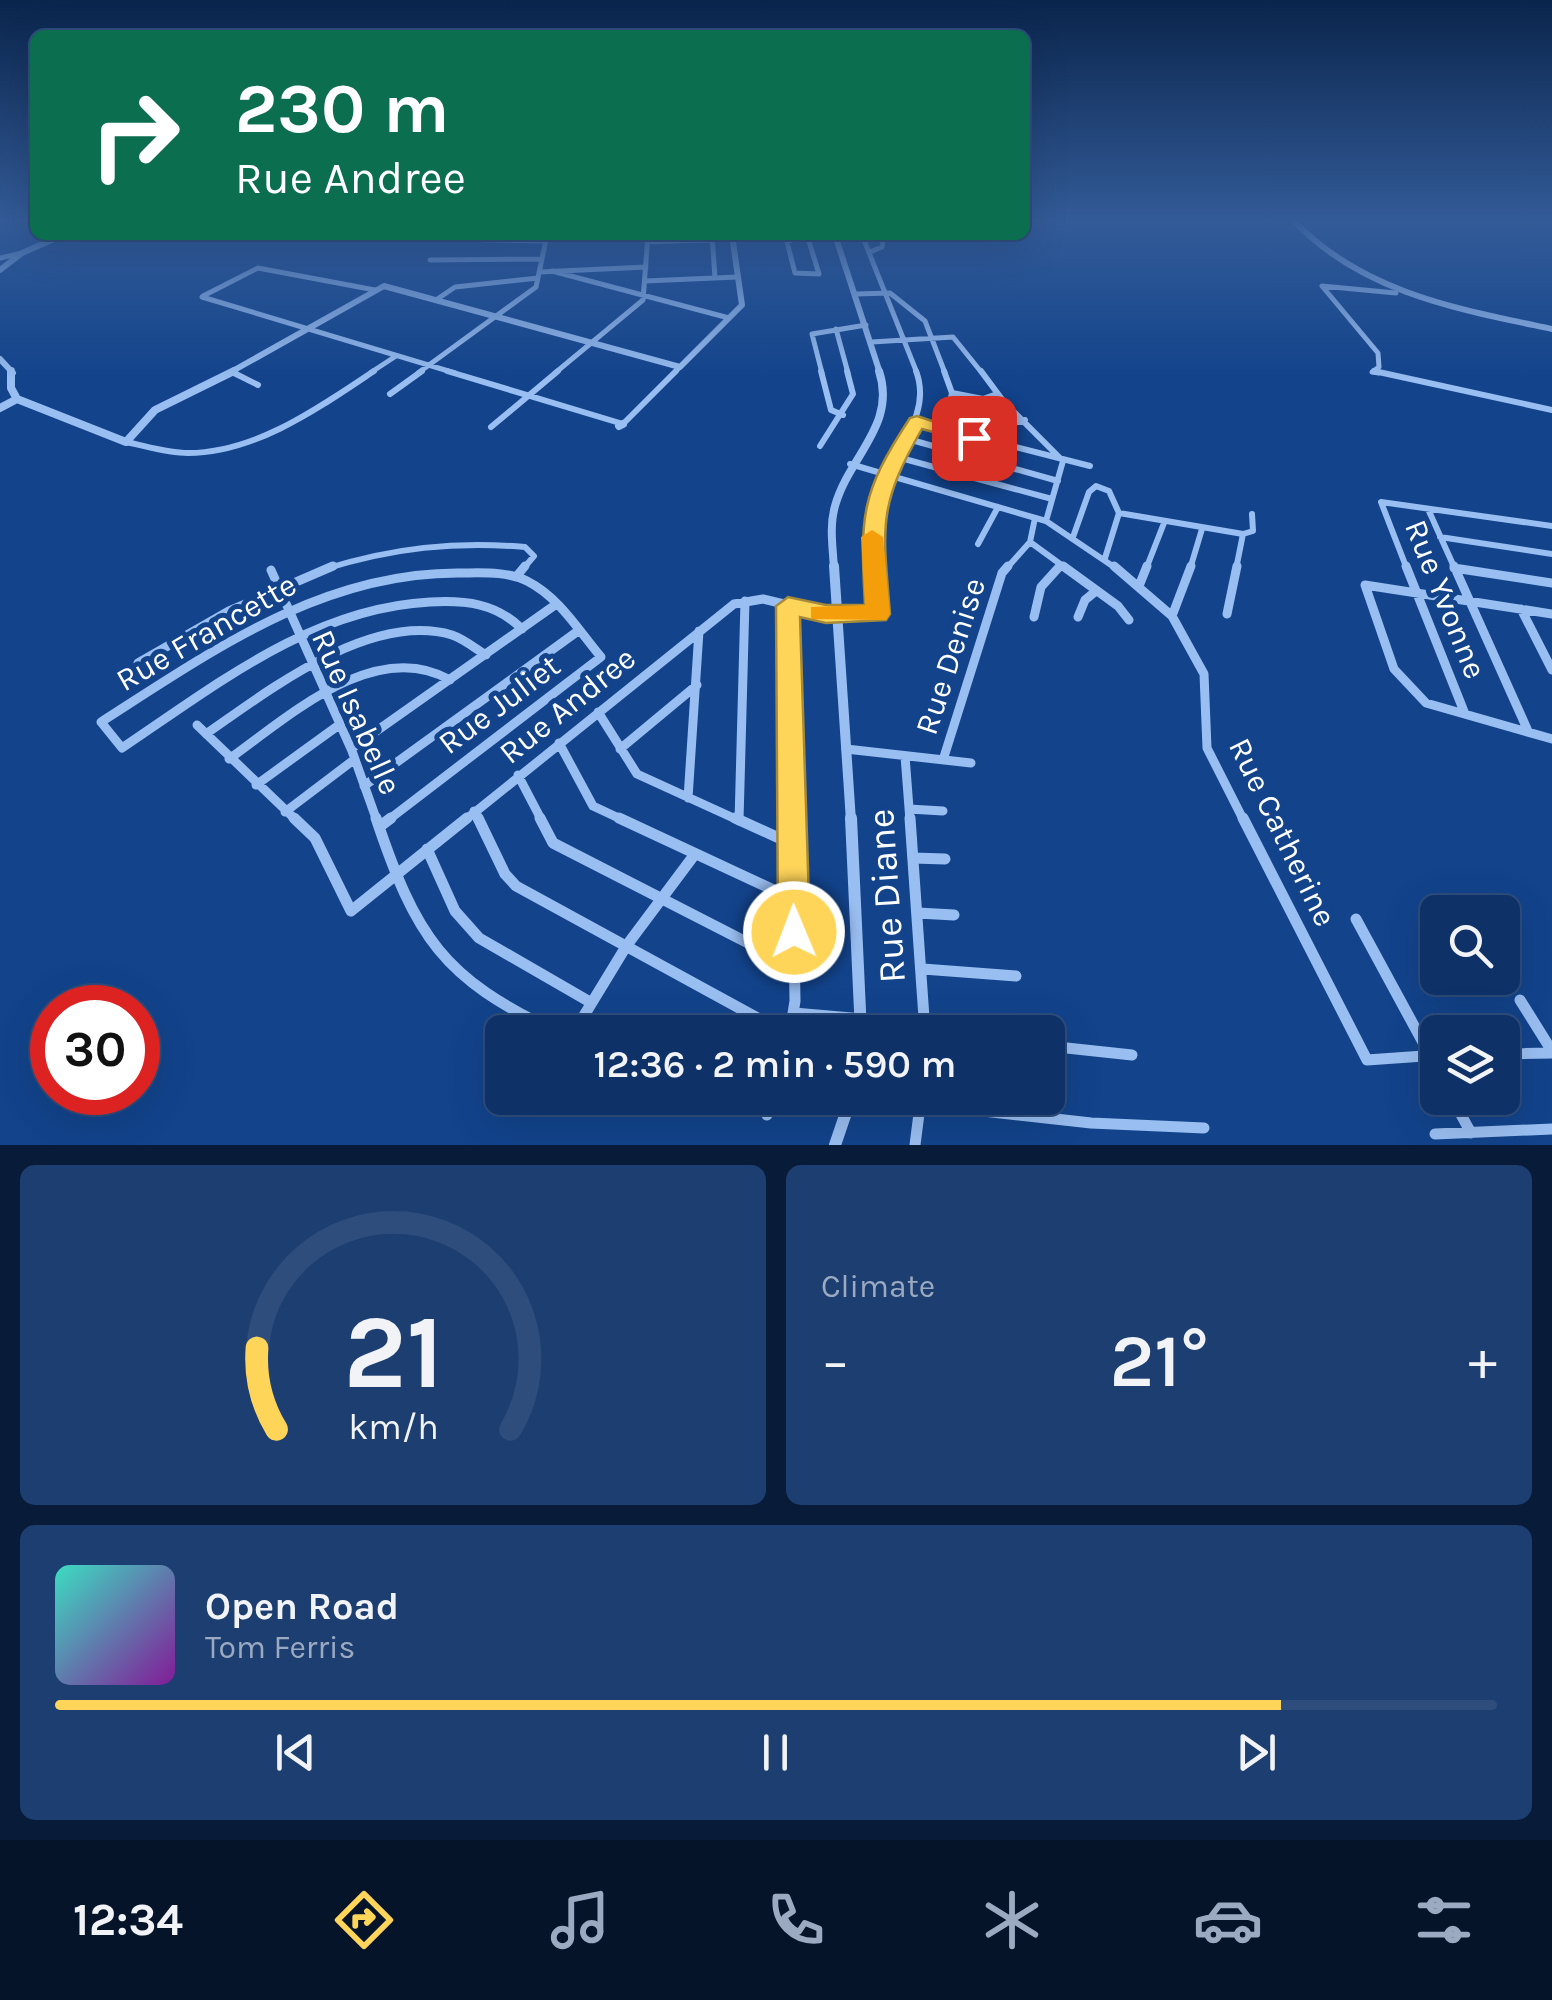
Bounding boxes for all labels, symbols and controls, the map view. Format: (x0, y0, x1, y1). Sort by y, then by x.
text: 230 m (235, 68, 449, 150)
icon: right (70, 70, 200, 200)
text: Rue Andree (235, 152, 466, 204)
pin (932, 396, 1017, 481)
icon: arrive (947, 411, 1002, 466)
street label: Rue Yvonne (1397, 514, 1494, 684)
street label: Rue Francette (110, 566, 303, 699)
street label: Rue Denise (908, 573, 993, 739)
street label: Rue Isabelle (304, 624, 409, 800)
street label: Rue Andree (492, 639, 643, 771)
street label: Rue Juliet (431, 647, 567, 762)
street label: Rue Catherine (1221, 732, 1344, 932)
street label: Rue Diane (858, 807, 915, 985)
position arrow (742, 880, 846, 984)
map controls (1420, 895, 1520, 1115)
button: search (1420, 895, 1520, 995)
speed limit sign: 30 (30, 985, 160, 1115)
button: layers (1420, 1015, 1520, 1115)
text: 12:36 · 2 min · 590 m (594, 1042, 956, 1087)
text: Climate (821, 1268, 935, 1305)
text: 21 (343, 1292, 443, 1413)
text: 21° (1109, 1317, 1209, 1405)
text: − (821, 1329, 850, 1393)
text: + (1468, 1329, 1497, 1393)
text: km/h (348, 1406, 438, 1448)
text: Open Road (205, 1584, 399, 1629)
text: Tom Ferris (205, 1629, 355, 1666)
icon: previous (268, 1725, 323, 1780)
icon: pause (748, 1725, 803, 1780)
icon: next (1229, 1725, 1284, 1780)
icon: directions (329, 1885, 399, 1955)
icon: music (545, 1885, 615, 1955)
icon: phone (761, 1885, 831, 1955)
icon: climate (977, 1885, 1047, 1955)
icon: car (1193, 1885, 1263, 1955)
icon: filters (1409, 1885, 1479, 1955)
text: 12:34 (73, 1894, 183, 1946)

